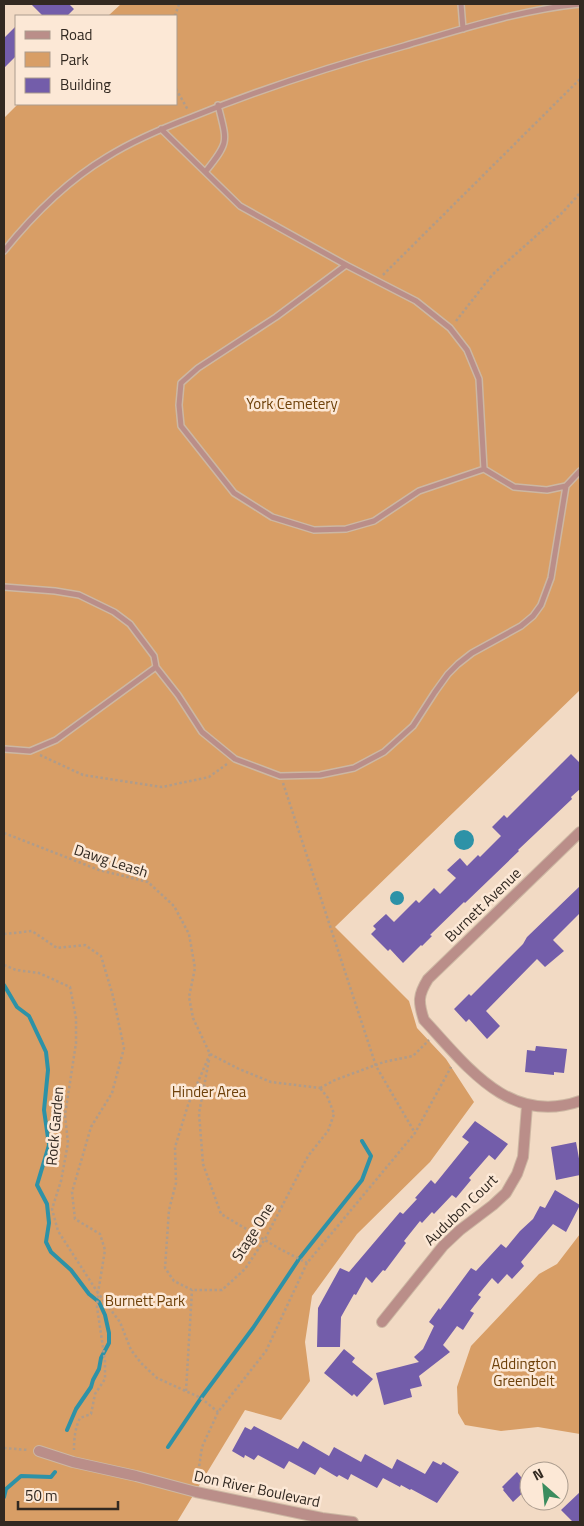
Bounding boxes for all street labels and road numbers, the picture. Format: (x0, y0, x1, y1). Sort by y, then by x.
street label: Dawg Leash (71, 838, 151, 883)
street label: Burnett Avenue (439, 862, 526, 947)
street label: Rock Garden (40, 1085, 69, 1166)
street label: Audubon Court (419, 1168, 503, 1251)
street label: Stage One (226, 1198, 280, 1265)
street label: Don River Boulevard (192, 1464, 322, 1513)

